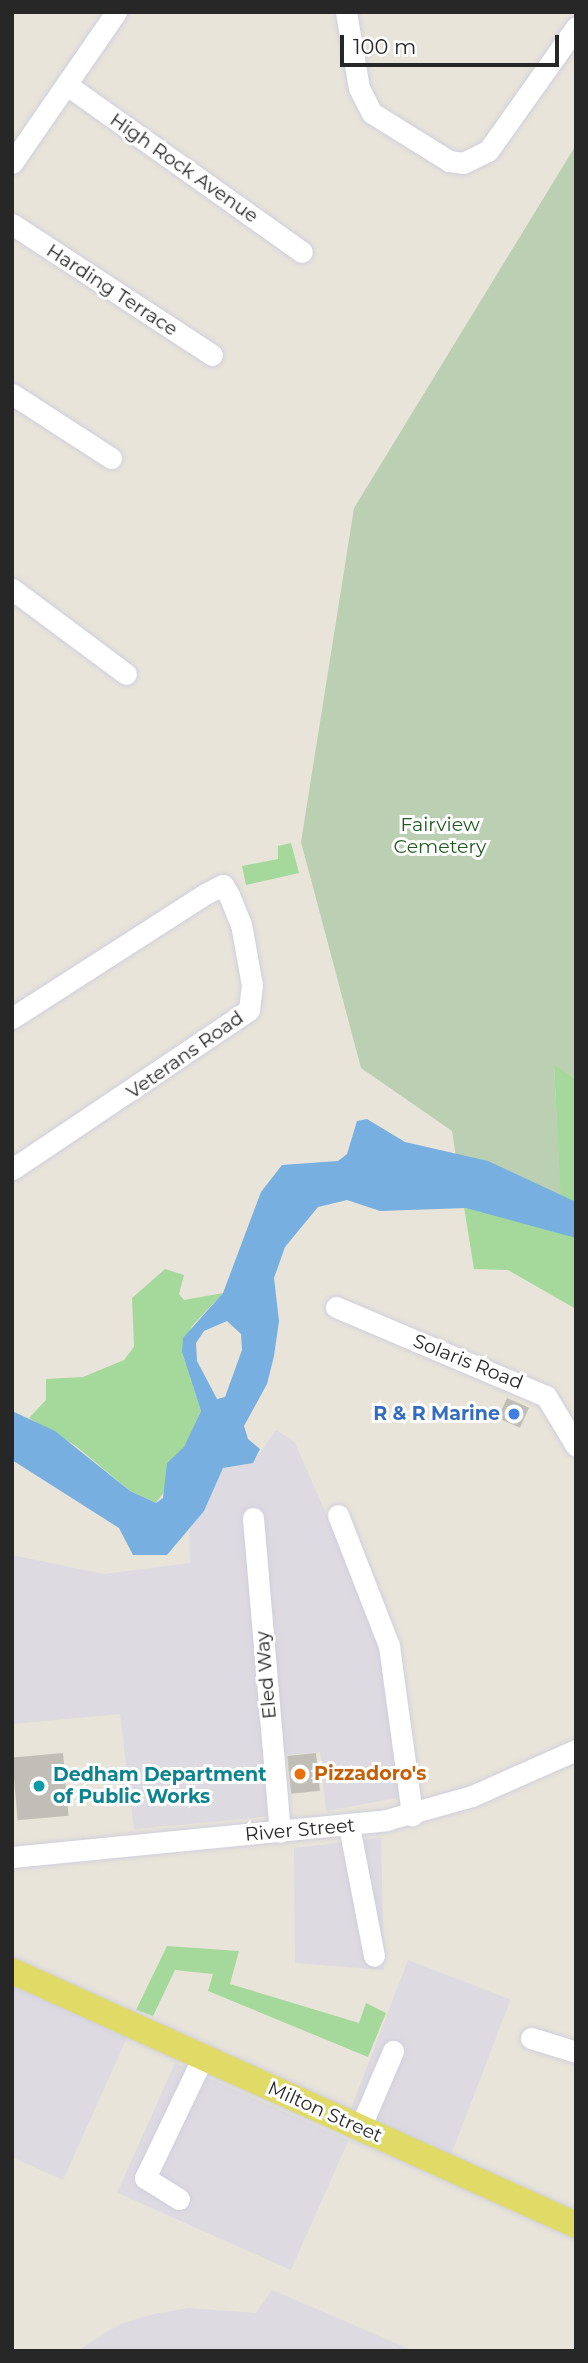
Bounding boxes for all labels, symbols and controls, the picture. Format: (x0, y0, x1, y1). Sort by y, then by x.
scale bar (343, 21, 562, 65)
text: 100 m (353, 34, 416, 59)
street label: High Rock Avenue (106, 108, 262, 228)
street label: Harding Terrace (42, 239, 182, 341)
park label: Fairview Cemetery (394, 814, 486, 858)
street label: Veterans Road (122, 1006, 248, 1104)
street label: Solaris Road (410, 1330, 526, 1394)
place label: R & R Marine (373, 1403, 500, 1425)
marker: R & R Marine (506, 1406, 522, 1422)
street label: Eled Way (251, 1630, 281, 1720)
place label: Pizzadoro's (314, 1763, 426, 1785)
place label: Dedham Department of Public Works (53, 1764, 266, 1808)
marker: Pizzadoro's (292, 1766, 308, 1782)
marker: Dedham Department of Public Works (31, 1778, 47, 1794)
street label: River Street (244, 1814, 356, 1846)
street label: Milton Street (264, 2077, 386, 2147)

